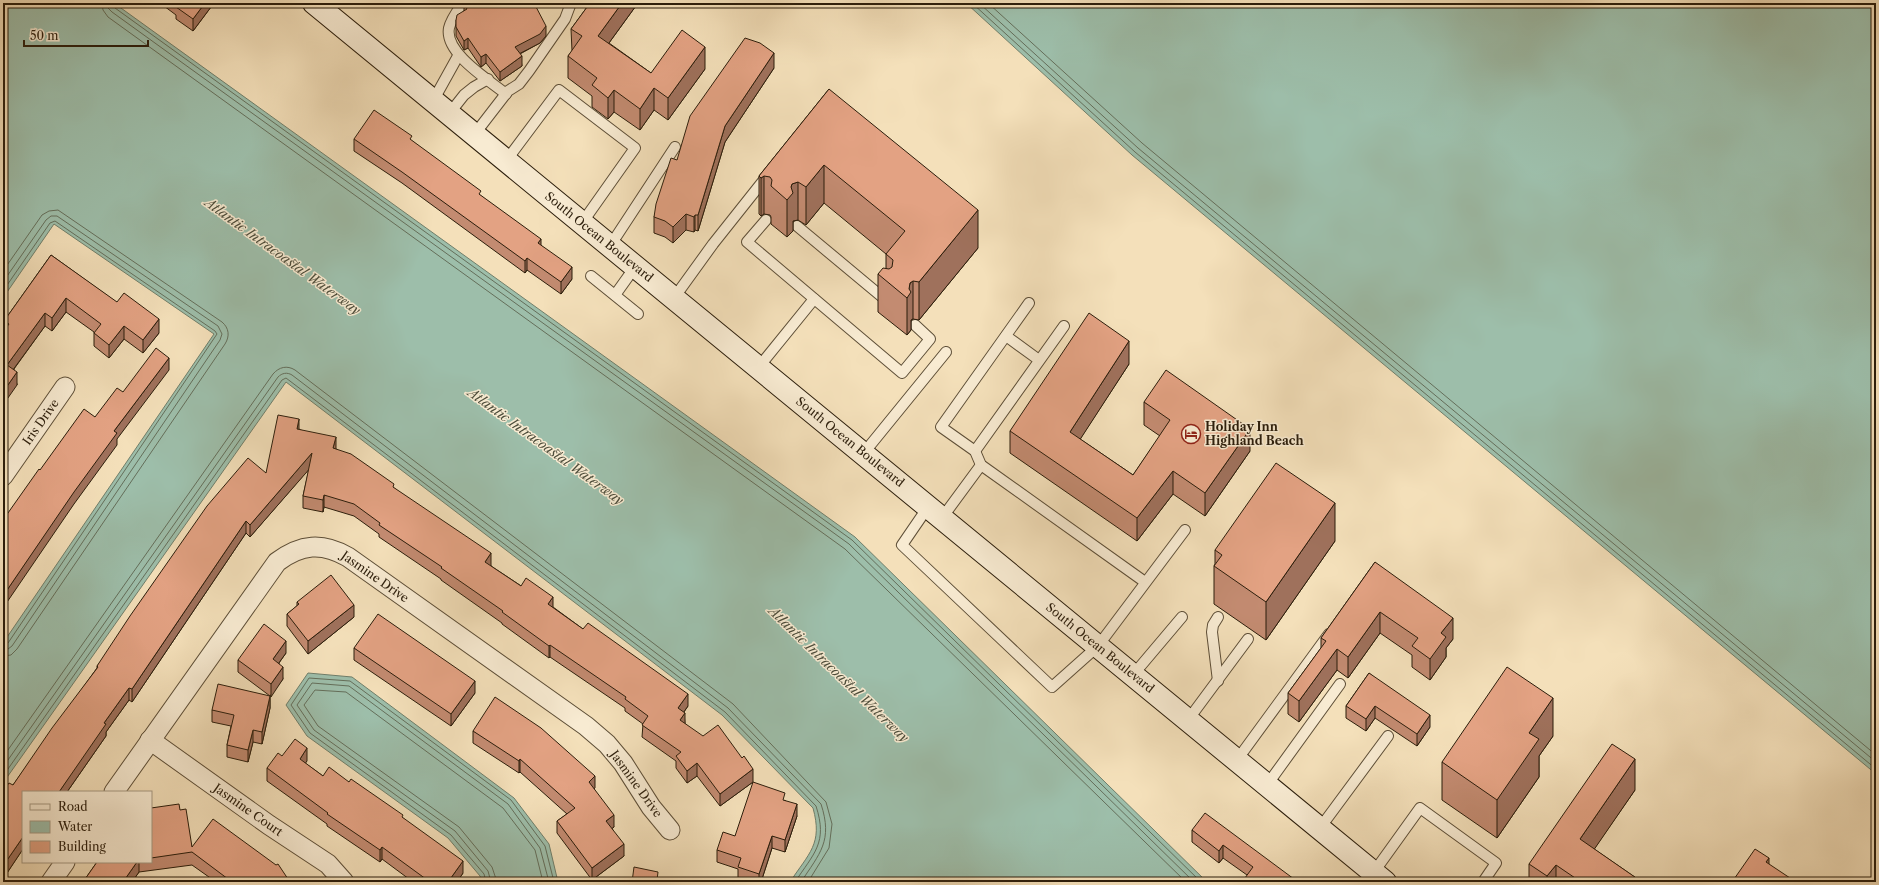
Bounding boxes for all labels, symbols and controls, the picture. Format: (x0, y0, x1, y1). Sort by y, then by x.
scale bar (24, 22, 148, 48)
text: 50 m (30, 28, 59, 43)
street label: South Ocean Boulevard (542, 188, 657, 285)
water label: Atlantic Intracoastal Waterway (200, 193, 364, 318)
water label: Atlantic Intracoastal Waterway (463, 383, 627, 508)
street label: South Ocean Boulevard (793, 393, 908, 490)
street label: Iris Drive (19, 396, 62, 448)
place label: Holiday Inn Highland Beach (1205, 419, 1304, 448)
hotel icon: Holiday Inn Highland Beach (1180, 423, 1202, 445)
street label: Jasmine Drive (337, 547, 412, 606)
street label: South Ocean Boulevard (1043, 599, 1158, 696)
water label: Atlantic Intracoastal Waterway (764, 601, 913, 746)
street label: Jasmine Drive (606, 746, 666, 820)
street label: Jasmine Court (209, 779, 286, 839)
legend (22, 791, 152, 863)
text: Road (58, 799, 88, 814)
text: Water (57, 819, 92, 834)
text: Building (58, 839, 106, 854)

